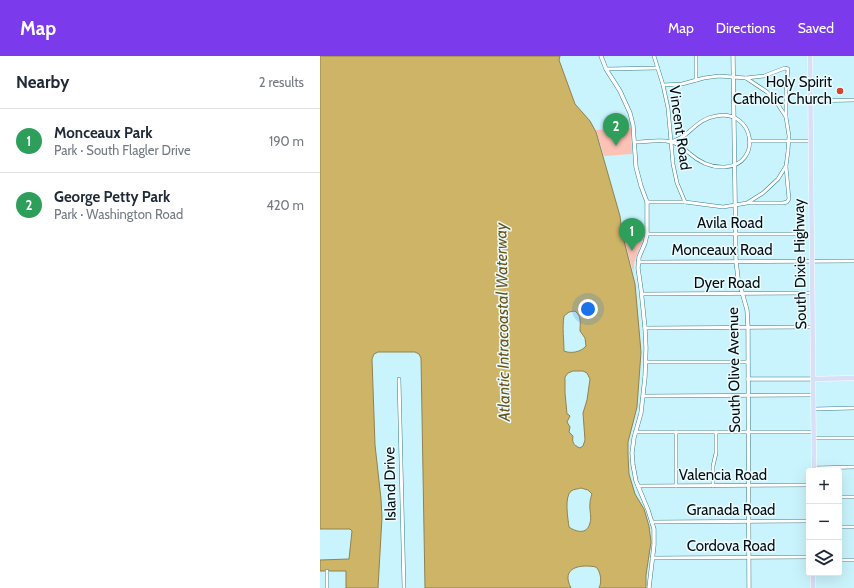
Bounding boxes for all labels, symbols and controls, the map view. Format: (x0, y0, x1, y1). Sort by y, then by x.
text: Map (20, 17, 56, 40)
text: Map (668, 19, 694, 37)
text: Directions (716, 19, 776, 37)
text: Saved (798, 19, 834, 37)
text: Nearby (16, 72, 69, 92)
place label: Holy Spirit Catholic Church (733, 73, 832, 108)
text: 2 results (259, 74, 304, 90)
street label: Vincent Road (665, 85, 695, 171)
marker: Holy Spirit Catholic Church (835, 86, 845, 96)
pin: 2 (603, 113, 629, 146)
text: Monceaux Park (54, 124, 153, 142)
text: 1 (27, 133, 31, 149)
text: 190 m (269, 133, 304, 149)
text: Park · South Flagler Drive (54, 142, 191, 158)
text: George Petty Park (54, 188, 170, 206)
text: 2 (26, 197, 32, 213)
text: 420 m (266, 197, 304, 213)
street label: South Dixie Highway (790, 198, 810, 330)
text: Park · Washington Road (54, 206, 183, 222)
street label: Avila Road (697, 214, 763, 232)
pin: 1 (619, 218, 645, 251)
water label: Atlantic Intracoastal Waterway (491, 222, 514, 422)
street label: Monceaux Road (671, 241, 773, 259)
street label: Dyer Road (694, 274, 760, 292)
your location (578, 299, 598, 319)
street label: South Olive Avenue (724, 307, 744, 433)
street label: Island Drive (380, 446, 400, 521)
street label: Valencia Road (679, 466, 767, 484)
map controls (806, 468, 842, 576)
button: + (806, 468, 842, 504)
street label: Granada Road (687, 501, 775, 519)
button: − (806, 504, 842, 540)
street label: Cordova Road (687, 537, 775, 555)
button: layers (806, 540, 842, 576)

